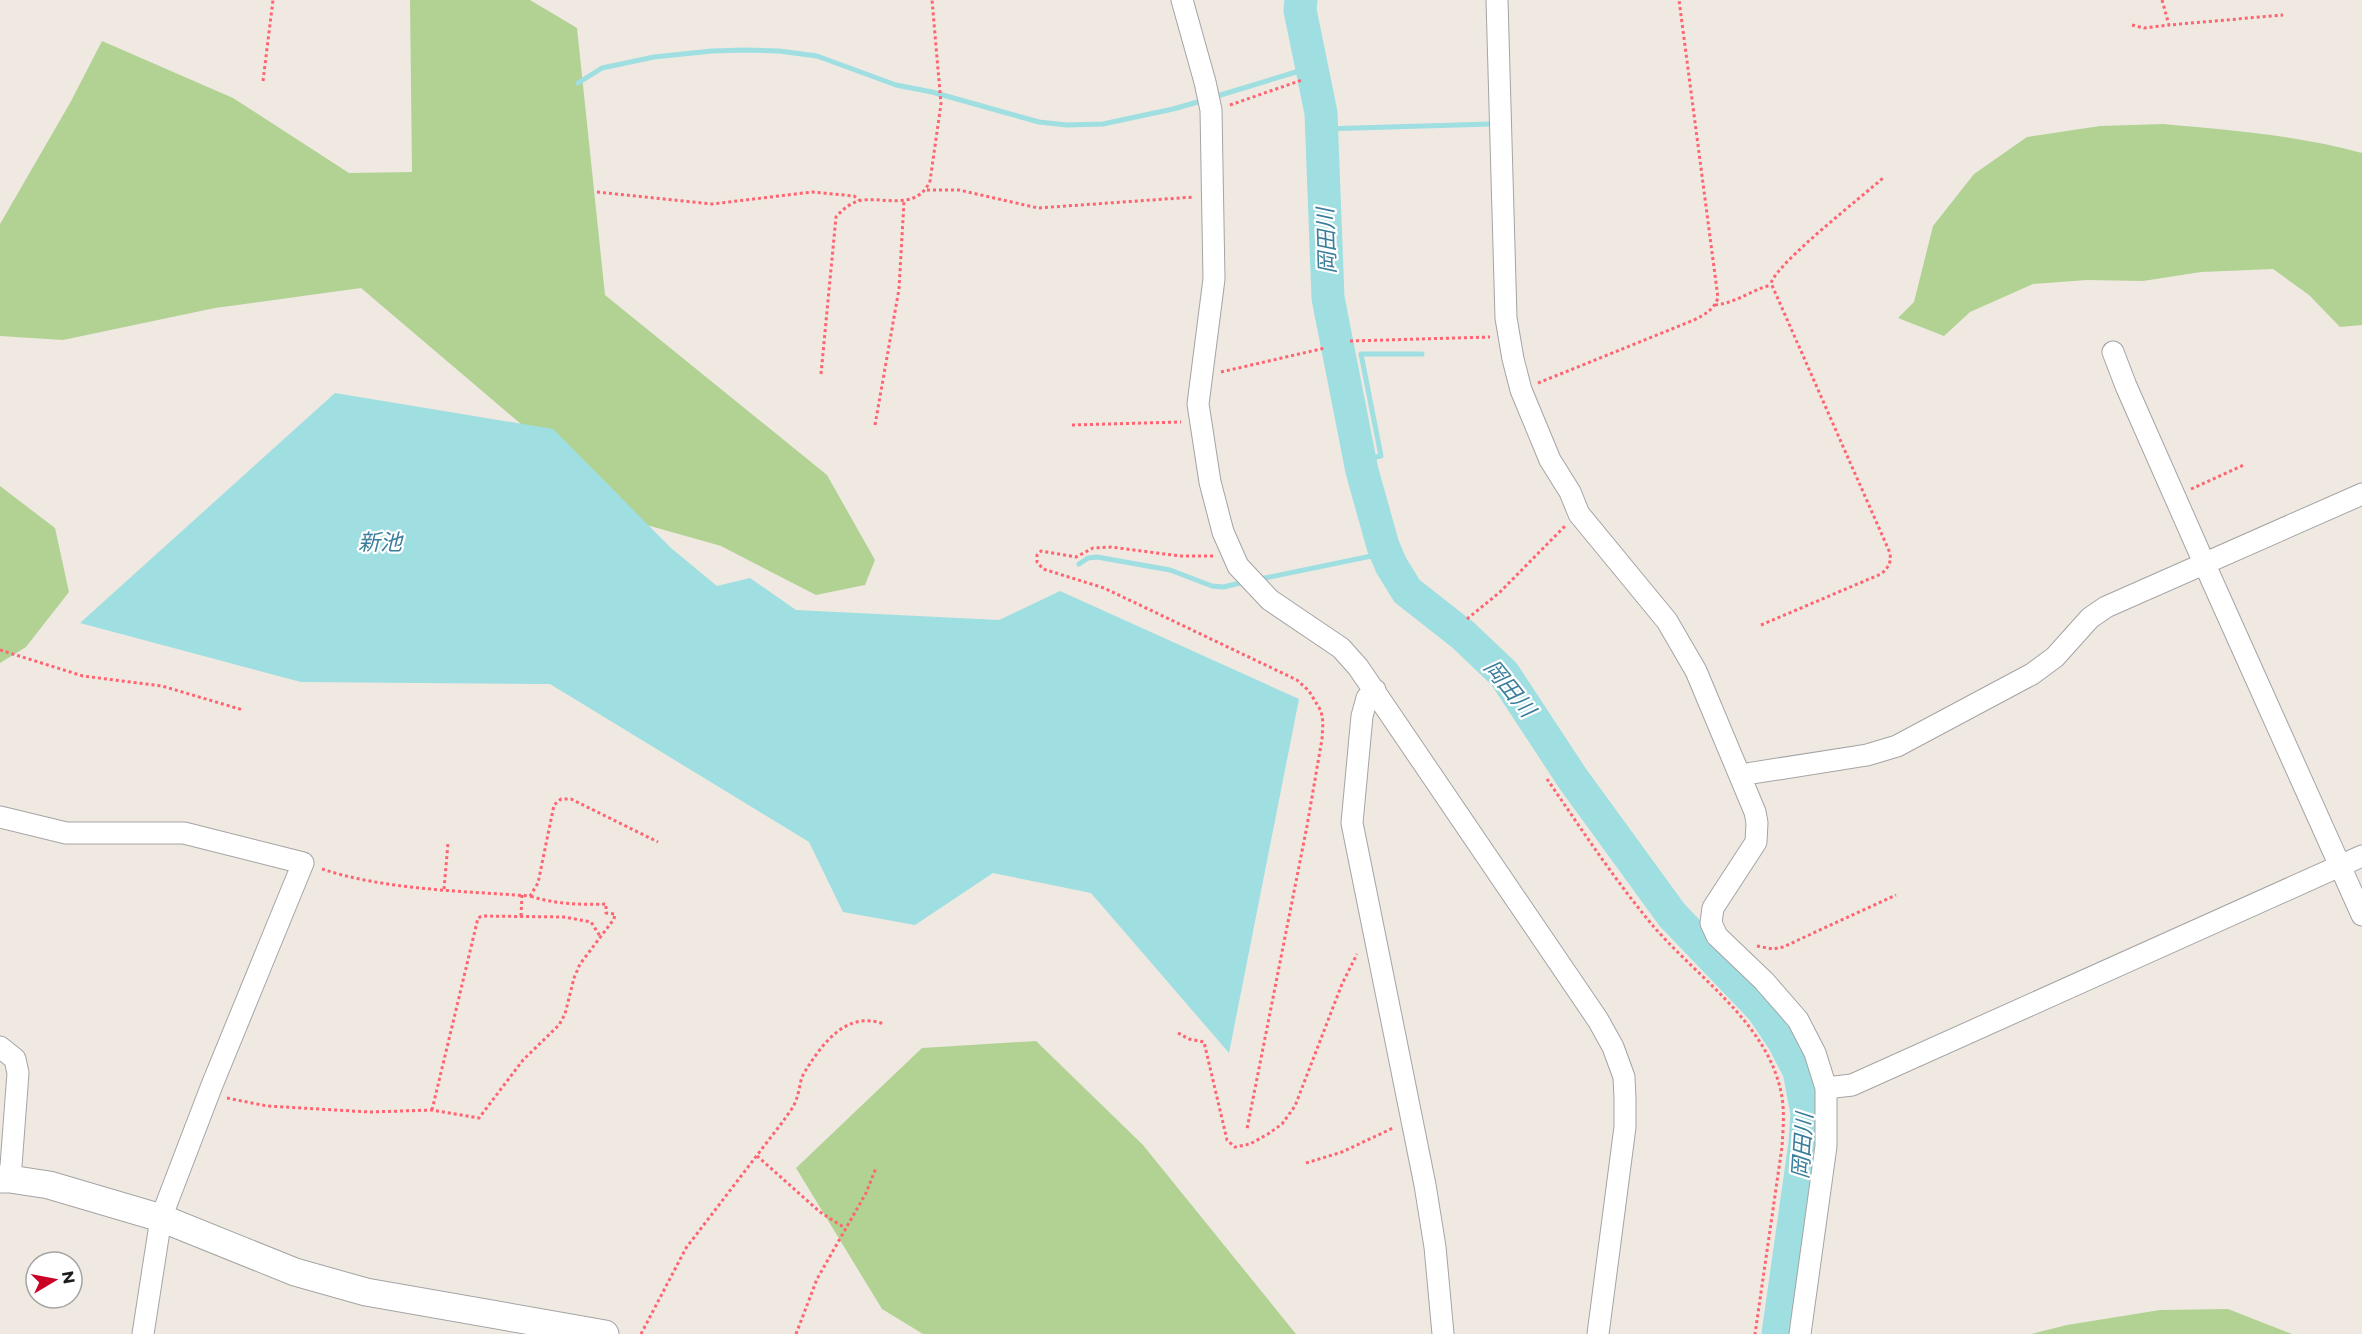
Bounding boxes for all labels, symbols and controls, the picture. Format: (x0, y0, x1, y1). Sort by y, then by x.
water label: 岡田川 (1312, 206, 1341, 274)
water label: 新池 (358, 529, 404, 556)
water label: 岡田川 (1478, 654, 1542, 724)
water label: 岡田川 (1787, 1110, 1818, 1180)
north arrow (24, 1250, 84, 1310)
text: N (58, 1269, 79, 1286)

